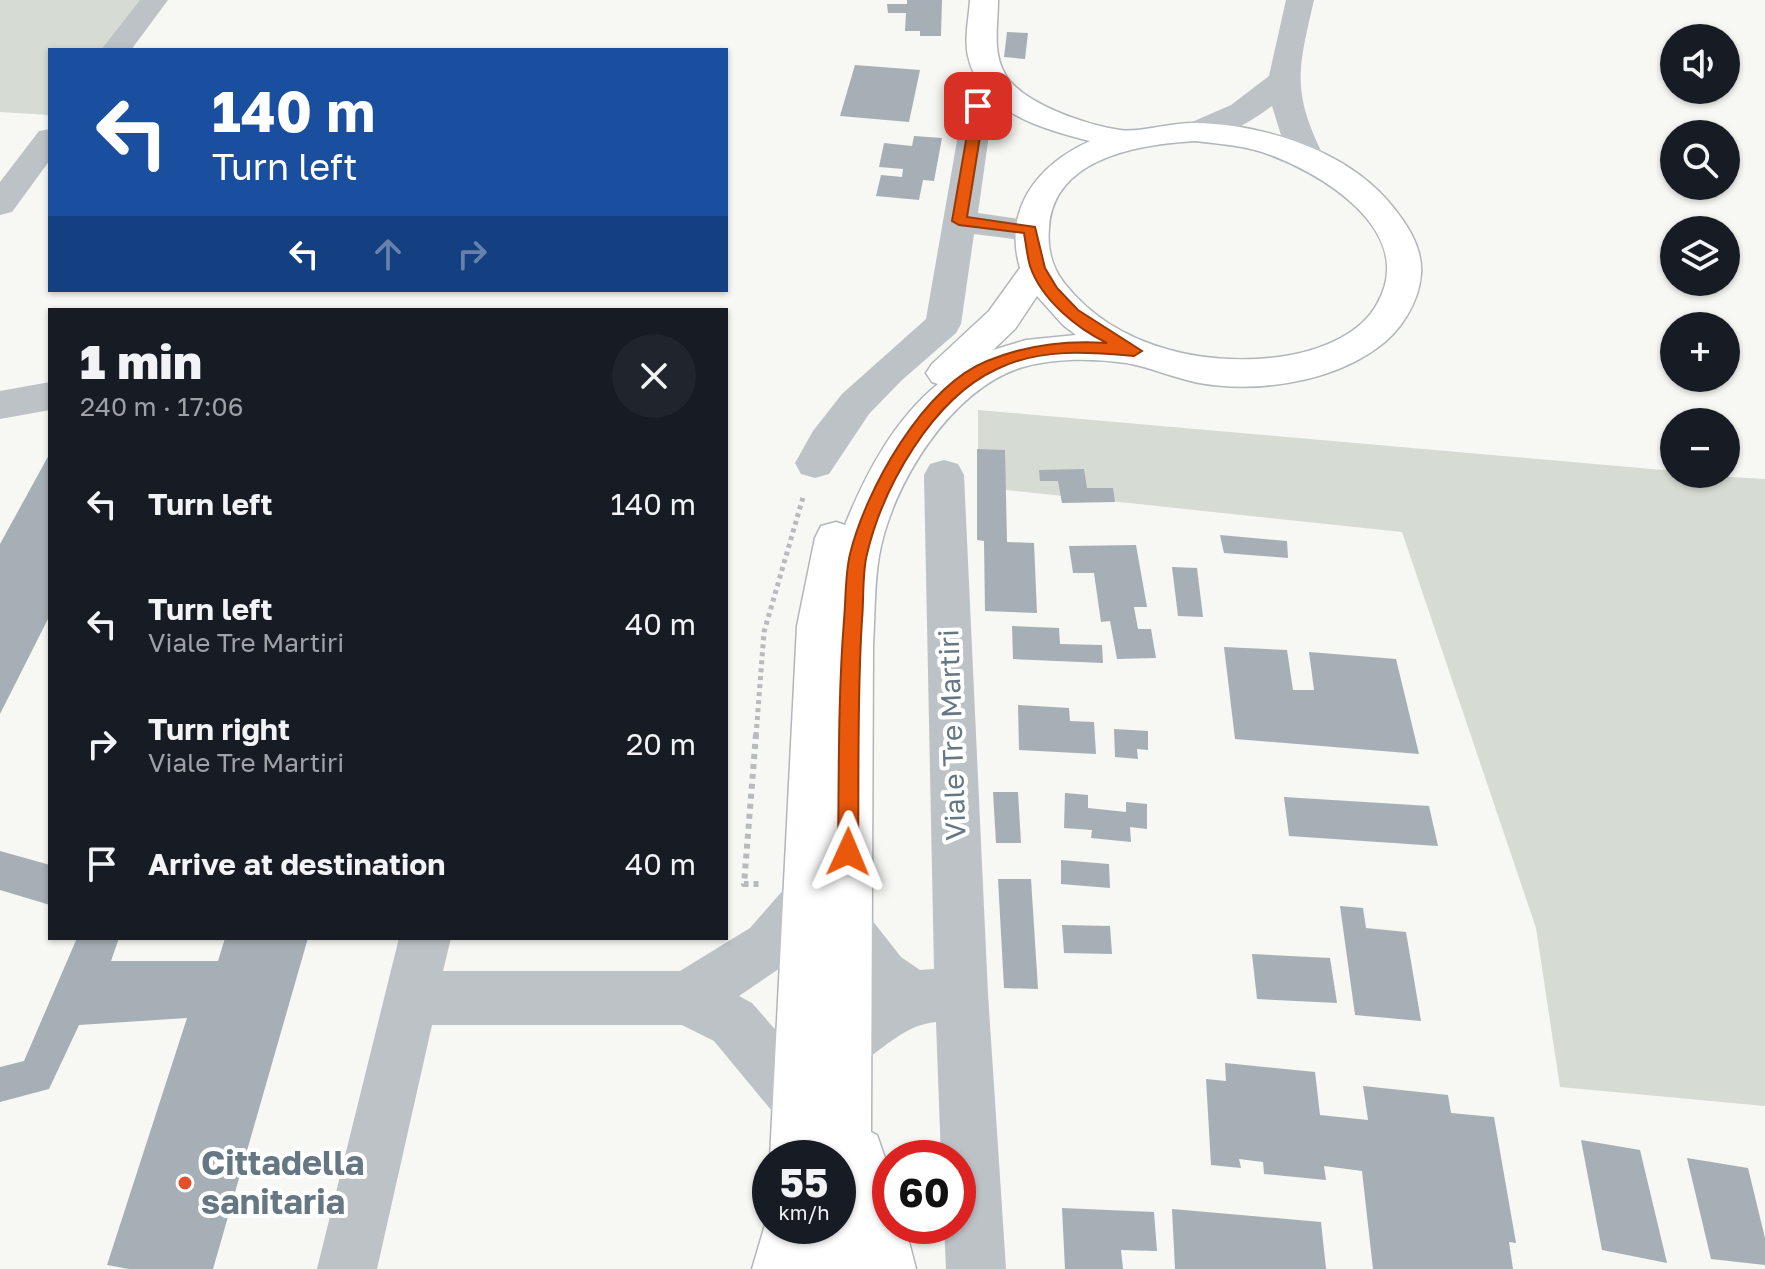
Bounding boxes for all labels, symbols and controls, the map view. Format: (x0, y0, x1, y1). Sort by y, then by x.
map controls (1660, 24, 1740, 488)
button: sound (1660, 24, 1740, 104)
pin (944, 72, 1012, 140)
text: 140 m (212, 77, 375, 144)
icon: left (80, 80, 184, 184)
icon: arrive (956, 84, 1000, 128)
button: search (1660, 120, 1740, 200)
text: Turn left (212, 145, 358, 188)
button: layers (1660, 216, 1740, 296)
icon: left (282, 232, 326, 276)
icon: ahead (366, 232, 410, 276)
icon: right (450, 232, 494, 276)
button: + (1660, 312, 1740, 392)
text: 1 min (80, 332, 202, 390)
button: close (612, 334, 696, 418)
text: 240 m · 17:06 (80, 391, 243, 422)
button: − (1660, 408, 1740, 488)
icon: left (80, 482, 124, 526)
text: Turn left (148, 486, 273, 522)
text: 140 m (611, 486, 696, 522)
text: Turn left (148, 591, 273, 627)
icon: left (80, 602, 124, 646)
text: 40 m (625, 606, 696, 642)
text: Viale Tre Martiri (148, 627, 344, 658)
street label: Viale Tre Martiri (931, 629, 972, 841)
text: Turn right (148, 711, 290, 747)
icon: right (80, 722, 124, 766)
text: 20 m (626, 726, 696, 762)
text: Viale Tre Martiri (148, 747, 344, 778)
position arrow (806, 810, 890, 894)
icon: arrive (80, 842, 124, 886)
text: Arrive at destination (148, 846, 445, 882)
text: 40 m (625, 846, 696, 882)
speed limit sign: 60 (872, 1140, 976, 1244)
place label: Cittadella sanitaria (201, 1142, 365, 1221)
text: 55 (780, 1158, 828, 1206)
marker: Cittadella sanitaria (176, 1174, 194, 1192)
text: km/h (779, 1200, 829, 1224)

